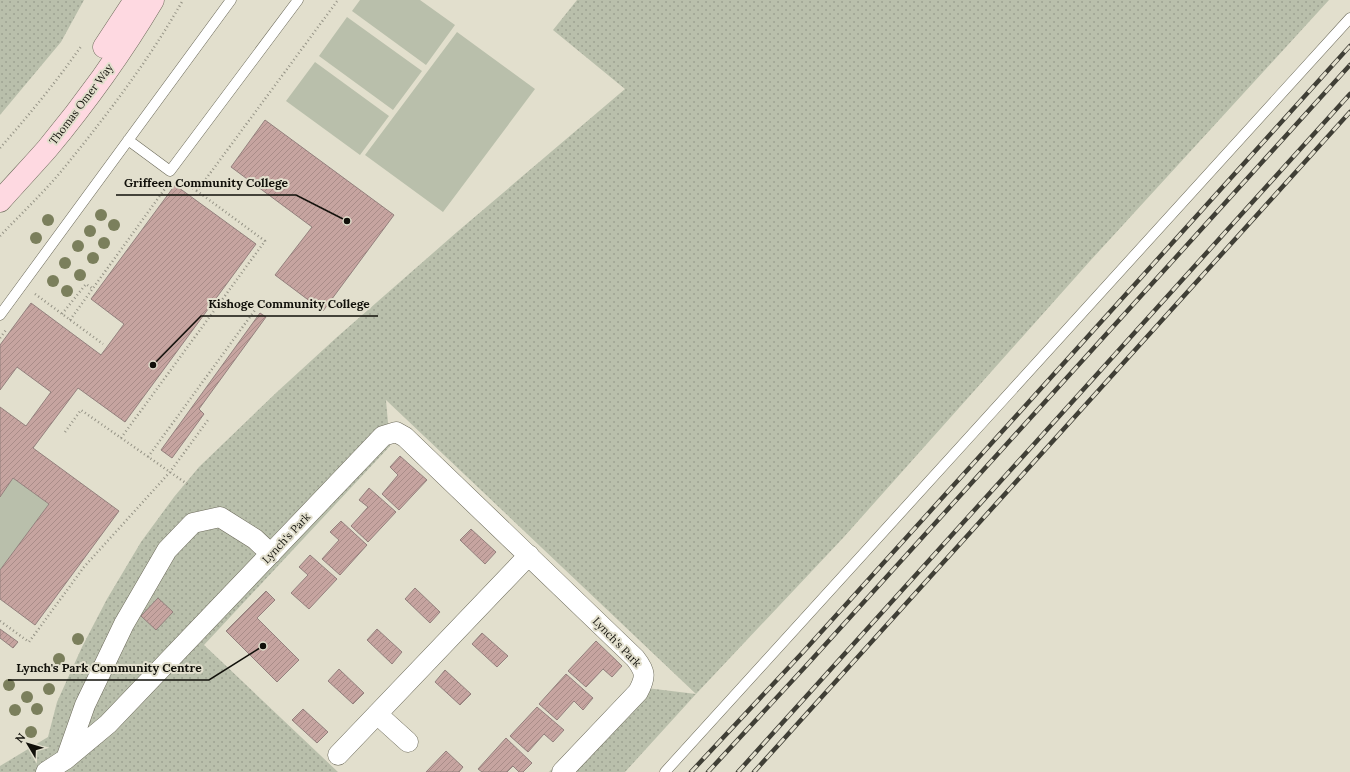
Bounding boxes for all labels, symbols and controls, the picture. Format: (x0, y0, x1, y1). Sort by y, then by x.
street label: Thomas Omer Way (46, 61, 116, 147)
callout: Griffeen Community College (116, 171, 296, 195)
text: Griffeen Community College (124, 175, 288, 190)
callout: Kishoge Community College (201, 292, 378, 316)
text: Kishoge Community College (208, 296, 370, 311)
street label: Lynch's Park (259, 510, 313, 566)
street label: Lynch's Park (590, 614, 644, 670)
callout: Lynch's Park Community Centre (8, 656, 209, 680)
text: Lynch's Park Community Centre (16, 660, 202, 675)
north arrow (8, 724, 48, 764)
text: N (12, 730, 29, 746)

